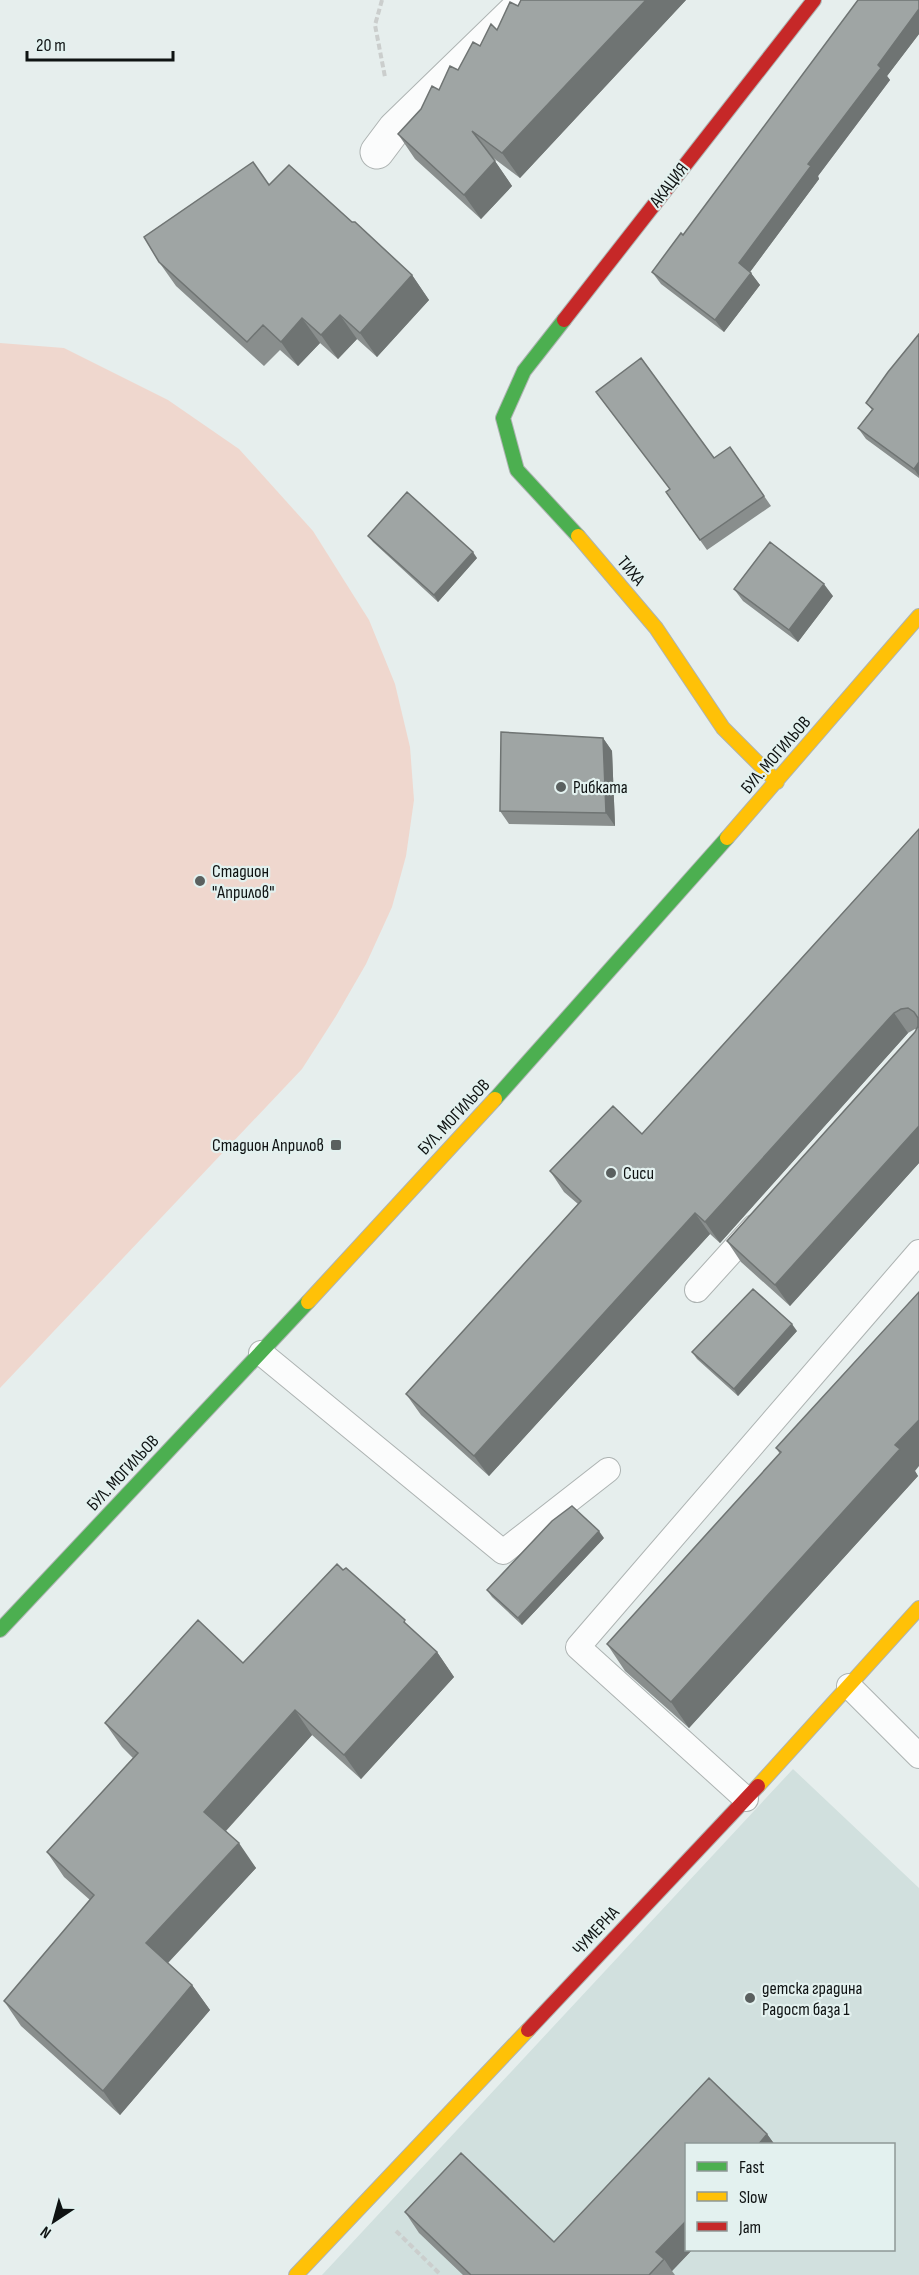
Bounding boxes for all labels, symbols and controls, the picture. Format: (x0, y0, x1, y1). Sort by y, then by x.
scale bar (27, 24, 172, 62)
text: 20 m (36, 35, 66, 56)
street label: АКАЦИЯ (645, 159, 693, 212)
street label: ТИХА (613, 552, 649, 590)
street label: БУЛ. МОГИЛЬОВ (737, 712, 815, 798)
place label: Рибката (573, 777, 628, 798)
marker: Рибката (554, 780, 568, 794)
place label: Стадион "Априлов" (212, 861, 275, 903)
marker: Стадион "Априлов" (193, 874, 207, 888)
street label: БУЛ. МОГИЛЬОВ (414, 1075, 494, 1159)
place label: Стадион Априлов (212, 1135, 324, 1156)
marker: Стадион Априлов (329, 1138, 343, 1152)
place label: Сиси (623, 1163, 654, 1184)
marker: Сиси (604, 1166, 618, 1180)
street label: БУЛ. МОГИЛЬОВ (83, 1431, 163, 1515)
street label: ЧУМЕРНА (568, 1902, 624, 1960)
place label: детска градина Радост база 1 (762, 1978, 862, 2020)
marker: детска градина Радост база 1 (743, 1991, 757, 2005)
legend (685, 2143, 895, 2251)
text: Fast (739, 2157, 765, 2178)
text: Slow (739, 2187, 768, 2208)
north arrow (24, 2191, 84, 2251)
text: Jam (738, 2217, 761, 2238)
text: N (37, 2222, 55, 2242)

